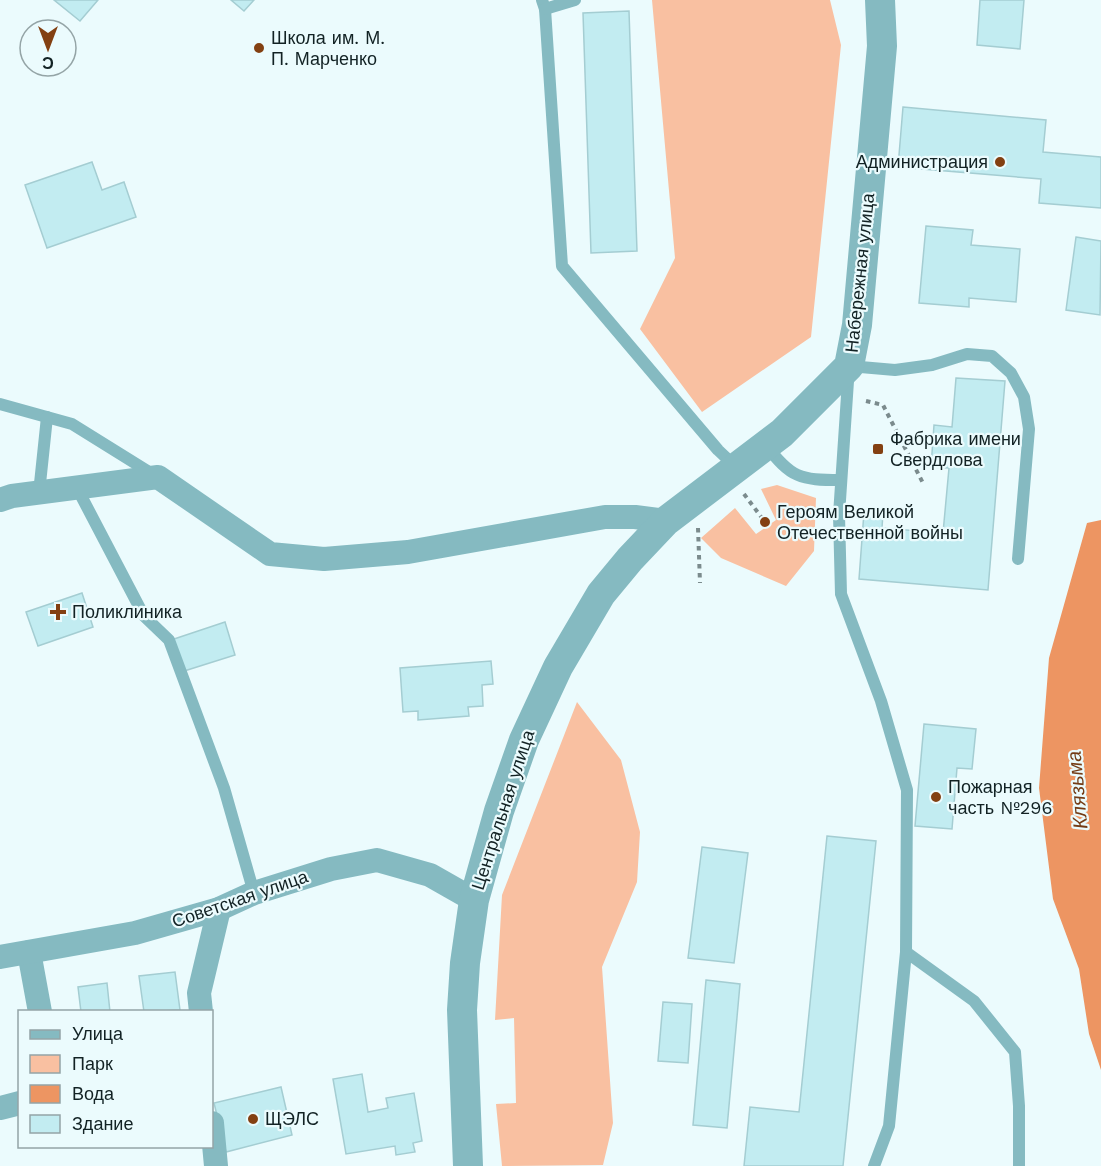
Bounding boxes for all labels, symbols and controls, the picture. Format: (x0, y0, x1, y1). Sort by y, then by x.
north arrow (18, 18, 78, 78)
place label: Школа им. М. П. Марченко (271, 27, 385, 69)
marker: Школа им. М. П. Марченко (252, 41, 266, 55)
text: С (42, 53, 54, 72)
place label: Администрация (856, 151, 988, 172)
marker: Администрация (993, 155, 1007, 169)
street label: Набережная улица (841, 191, 878, 354)
place label: Фабрика имени Свердлова (890, 428, 1021, 470)
marker: Фабрика имени Свердлова (871, 442, 885, 456)
place label: Героям Великой Отечественной войны (777, 501, 963, 543)
marker: Героям Великой Отечественной войны (758, 515, 772, 529)
place label: Поликлиника (72, 601, 183, 622)
marker: Поликлиника (49, 603, 67, 621)
street label: Центральная улица (467, 726, 539, 892)
water label: Клязьма (1062, 750, 1092, 830)
place label: Пожарная часть №296 (948, 776, 1052, 818)
marker: Пожарная часть №296 (929, 790, 943, 804)
street label: Советская улица (169, 865, 312, 932)
legend (18, 1010, 213, 1148)
text: Улица (72, 1023, 124, 1044)
text: Парк (72, 1053, 113, 1074)
text: Вода (72, 1083, 115, 1104)
place label: ЩЭЛС (265, 1108, 319, 1129)
marker: ЩЭЛС (246, 1112, 260, 1126)
text: Здание (72, 1113, 133, 1134)

